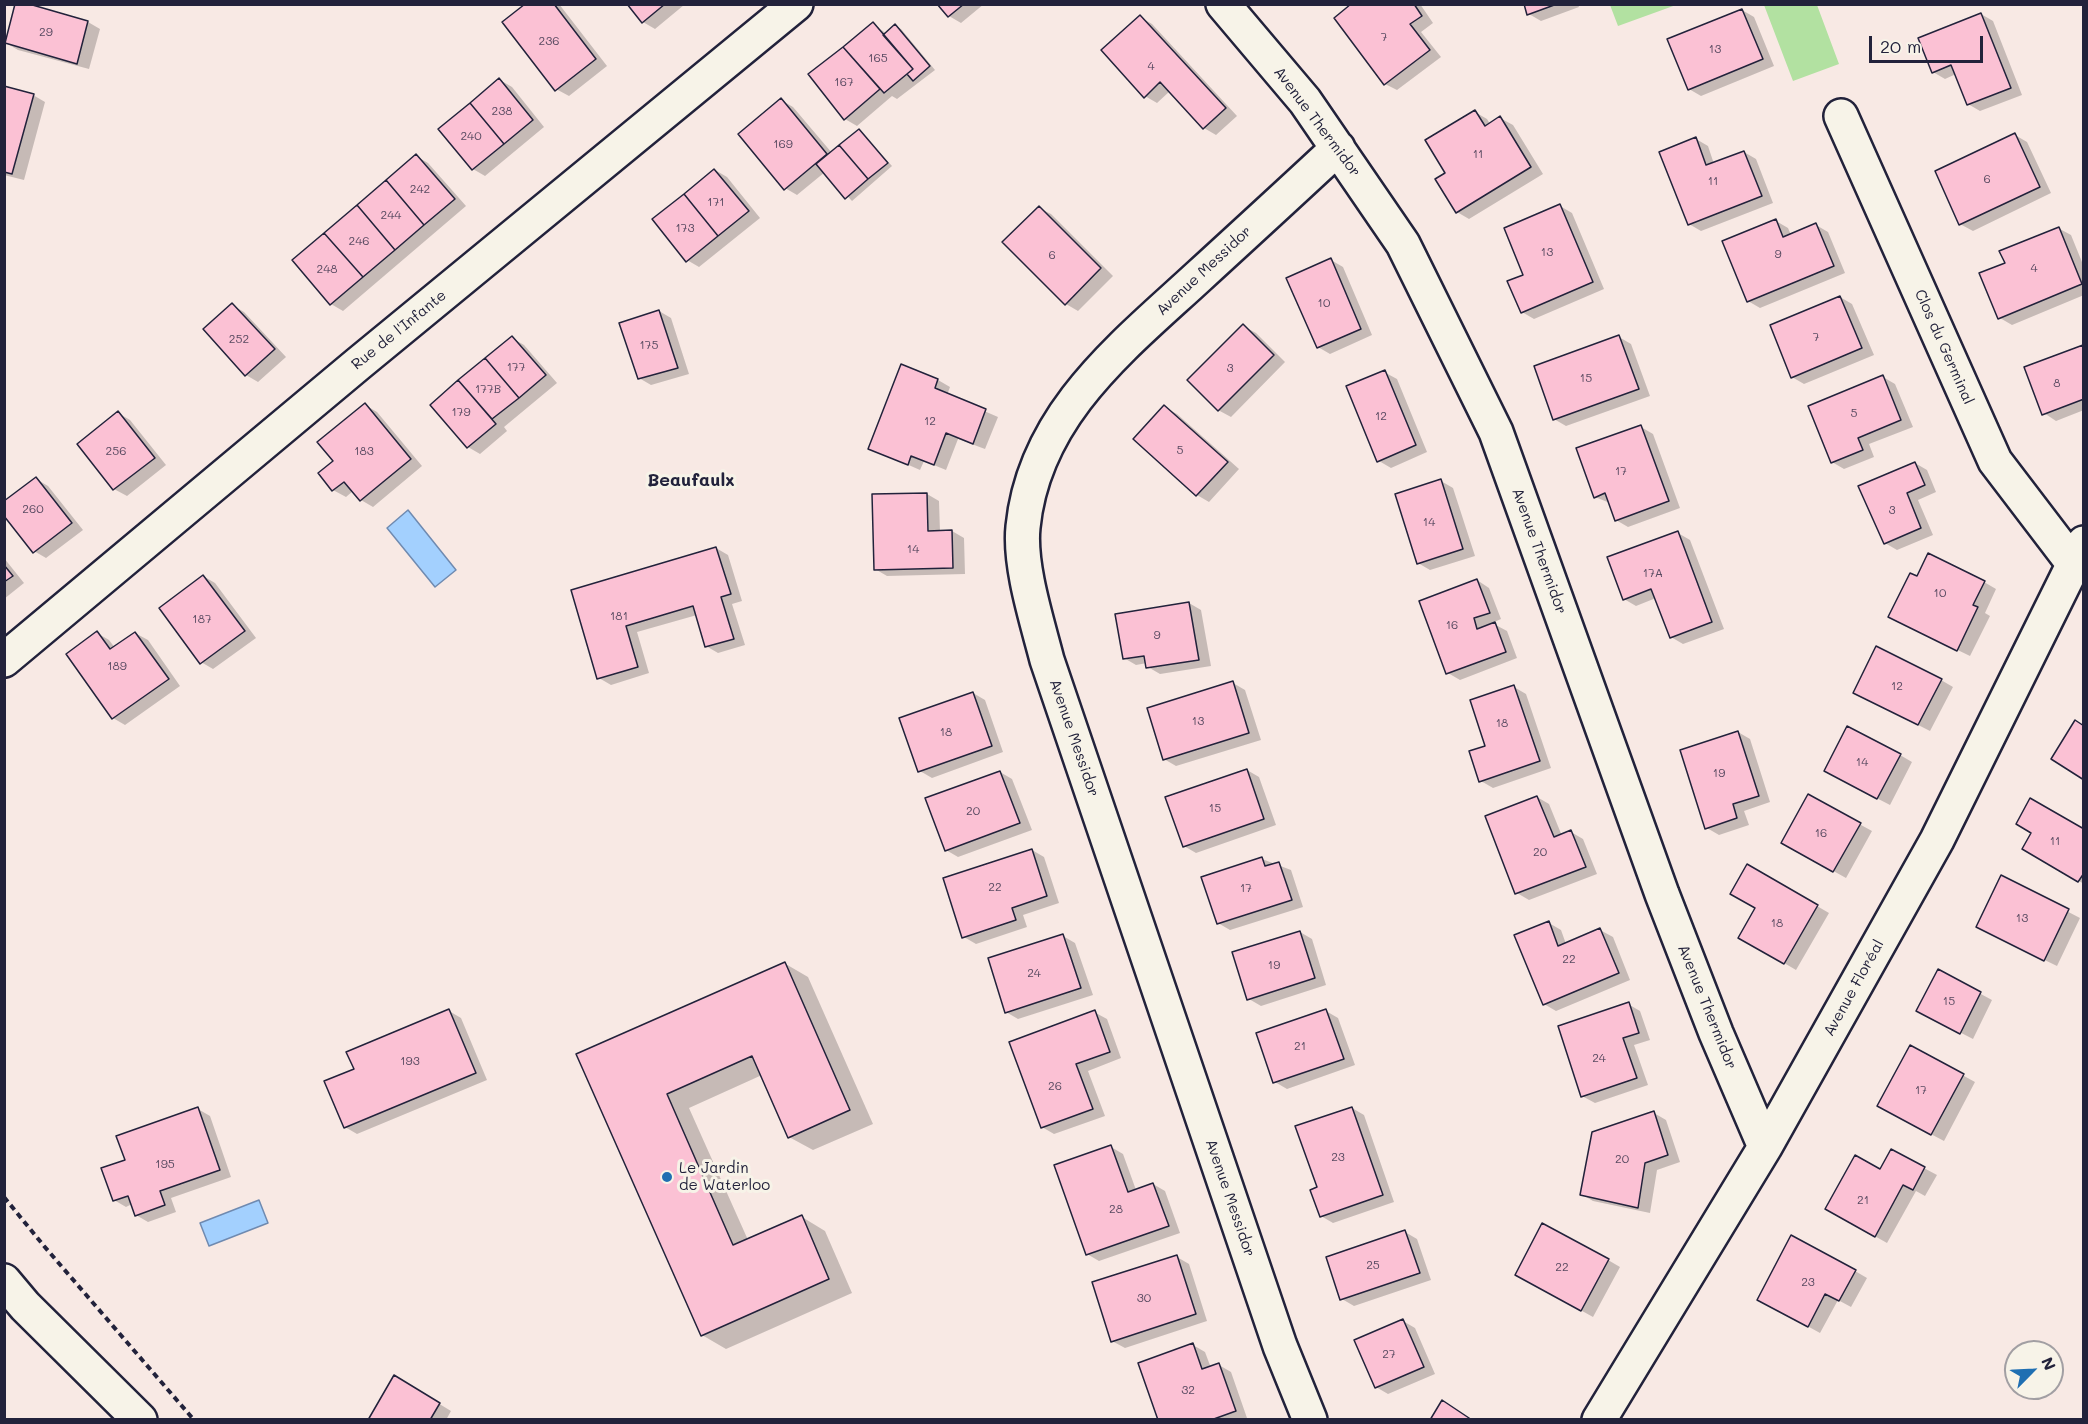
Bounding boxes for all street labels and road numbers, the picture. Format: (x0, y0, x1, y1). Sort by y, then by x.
street label: Avenue Thermidor (1270, 64, 1364, 180)
street label: Avenue Messidor (1153, 222, 1255, 320)
street label: Rue de l'Infante (348, 286, 450, 374)
street label: Clos du Germinal (1911, 287, 1977, 407)
street label: Avenue Thermidor (1508, 486, 1570, 616)
street label: Avenue Messidor (1045, 677, 1103, 799)
street label: Avenue Floréal (1820, 937, 1888, 1039)
street label: Avenue Thermidor (1674, 942, 1740, 1072)
street label: Avenue Messidor (1201, 1137, 1259, 1259)

